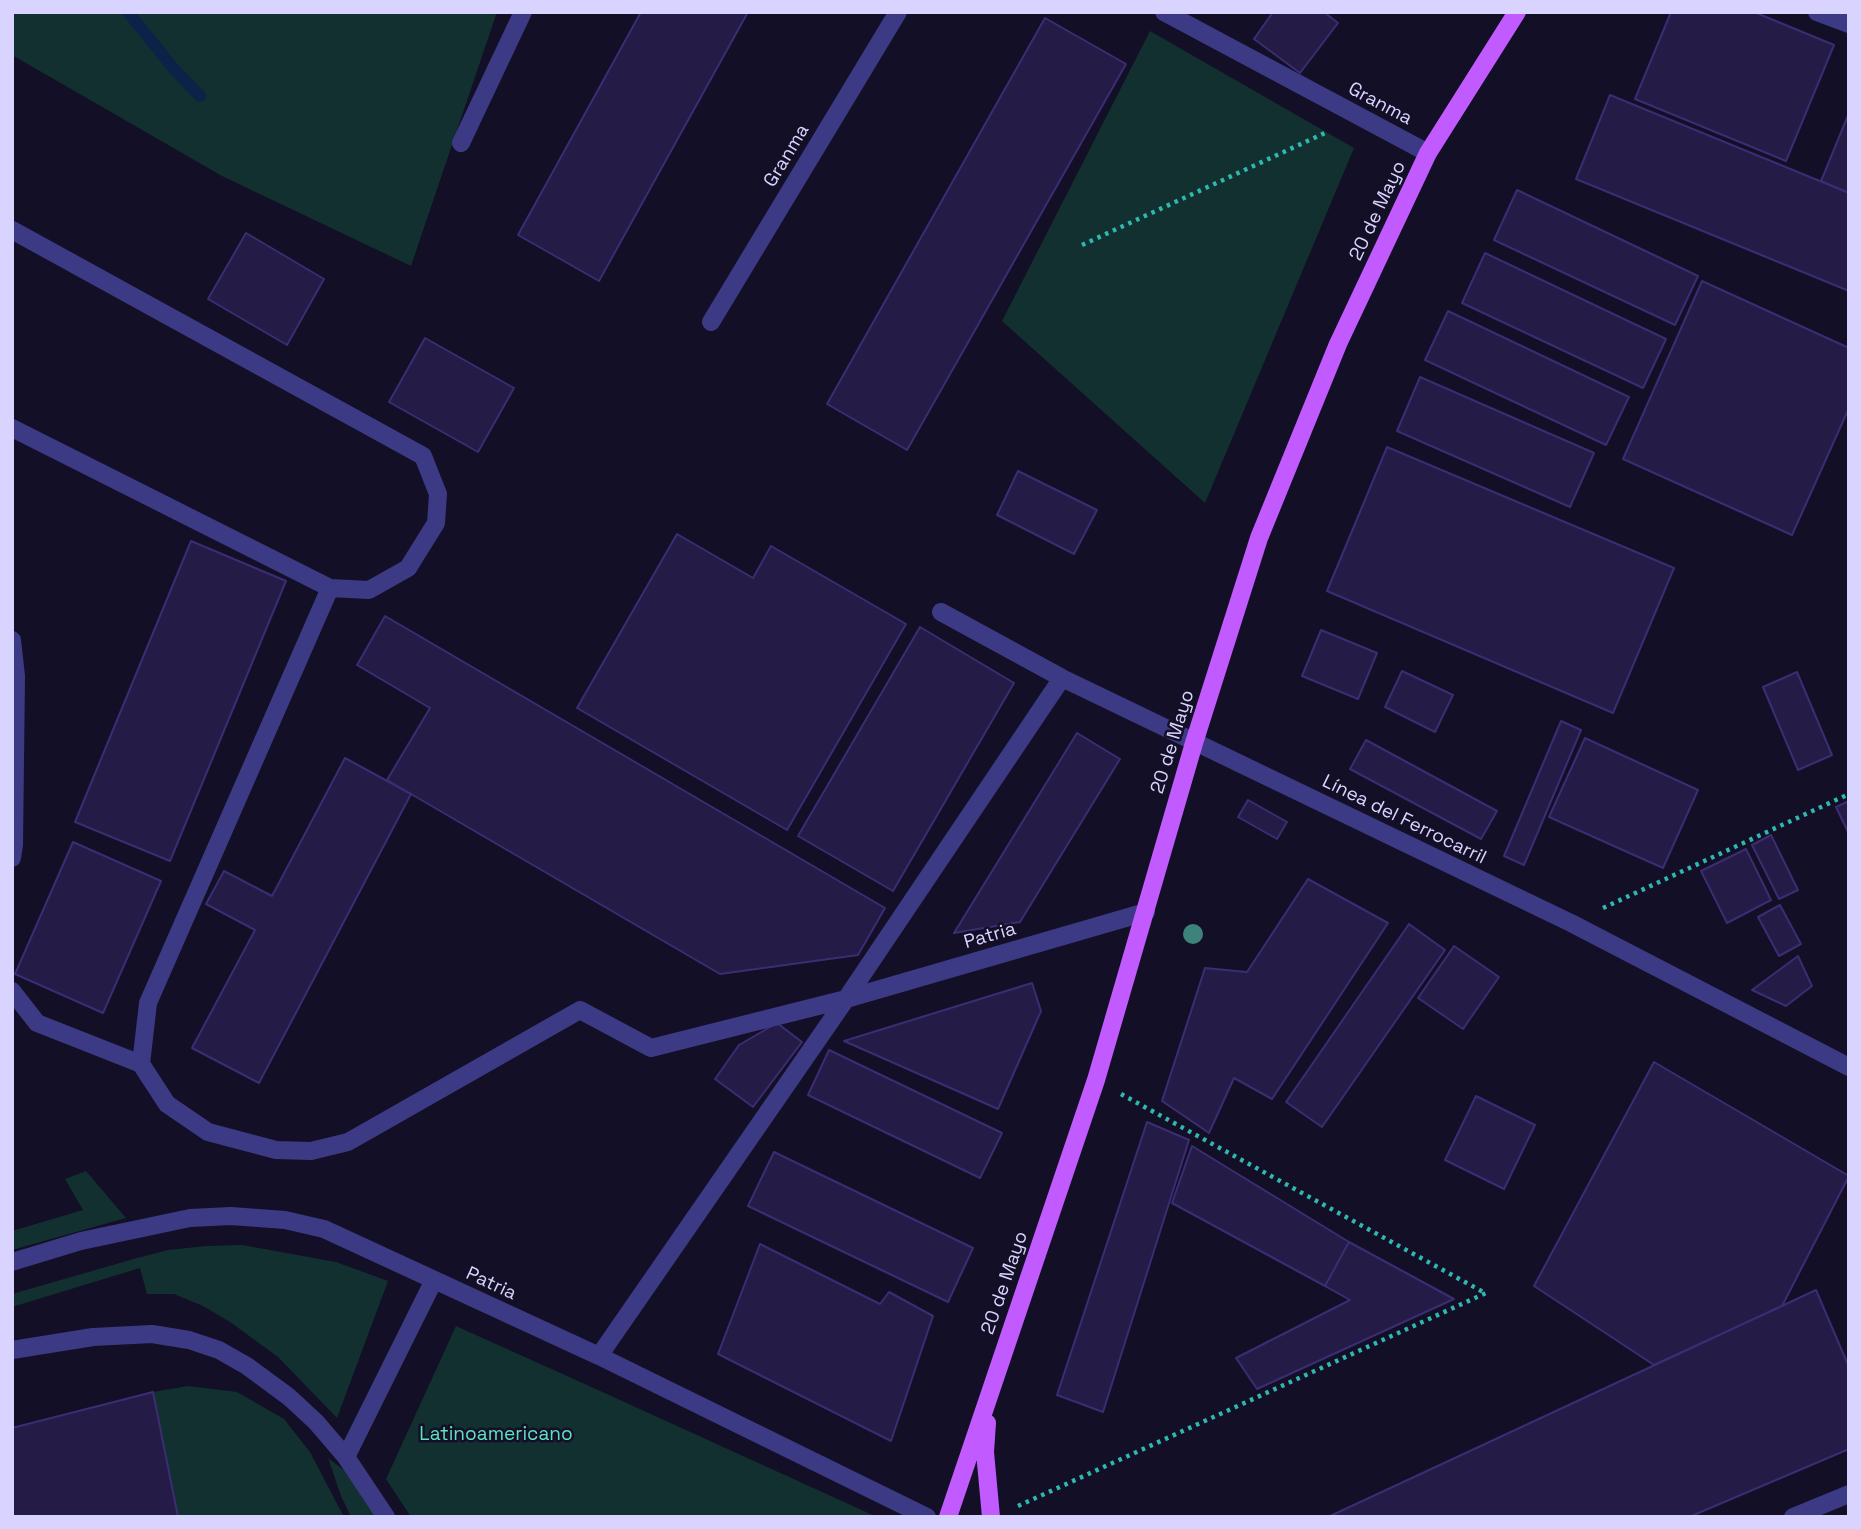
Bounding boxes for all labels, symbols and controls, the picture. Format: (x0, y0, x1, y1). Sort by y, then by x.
street label: Granma (1344, 78, 1416, 130)
street label: Granma (759, 120, 815, 192)
street label: 20 de Mayo (1345, 158, 1411, 264)
street label: 20 de Mayo (1146, 687, 1200, 797)
street label: Línea del Ferrocarril (1318, 770, 1490, 870)
street label: Patria (961, 918, 1019, 954)
street label: 20 de Mayo (977, 1229, 1033, 1337)
street label: Patria (462, 1262, 520, 1306)
park label: Latinoamericano (419, 1424, 573, 1446)

